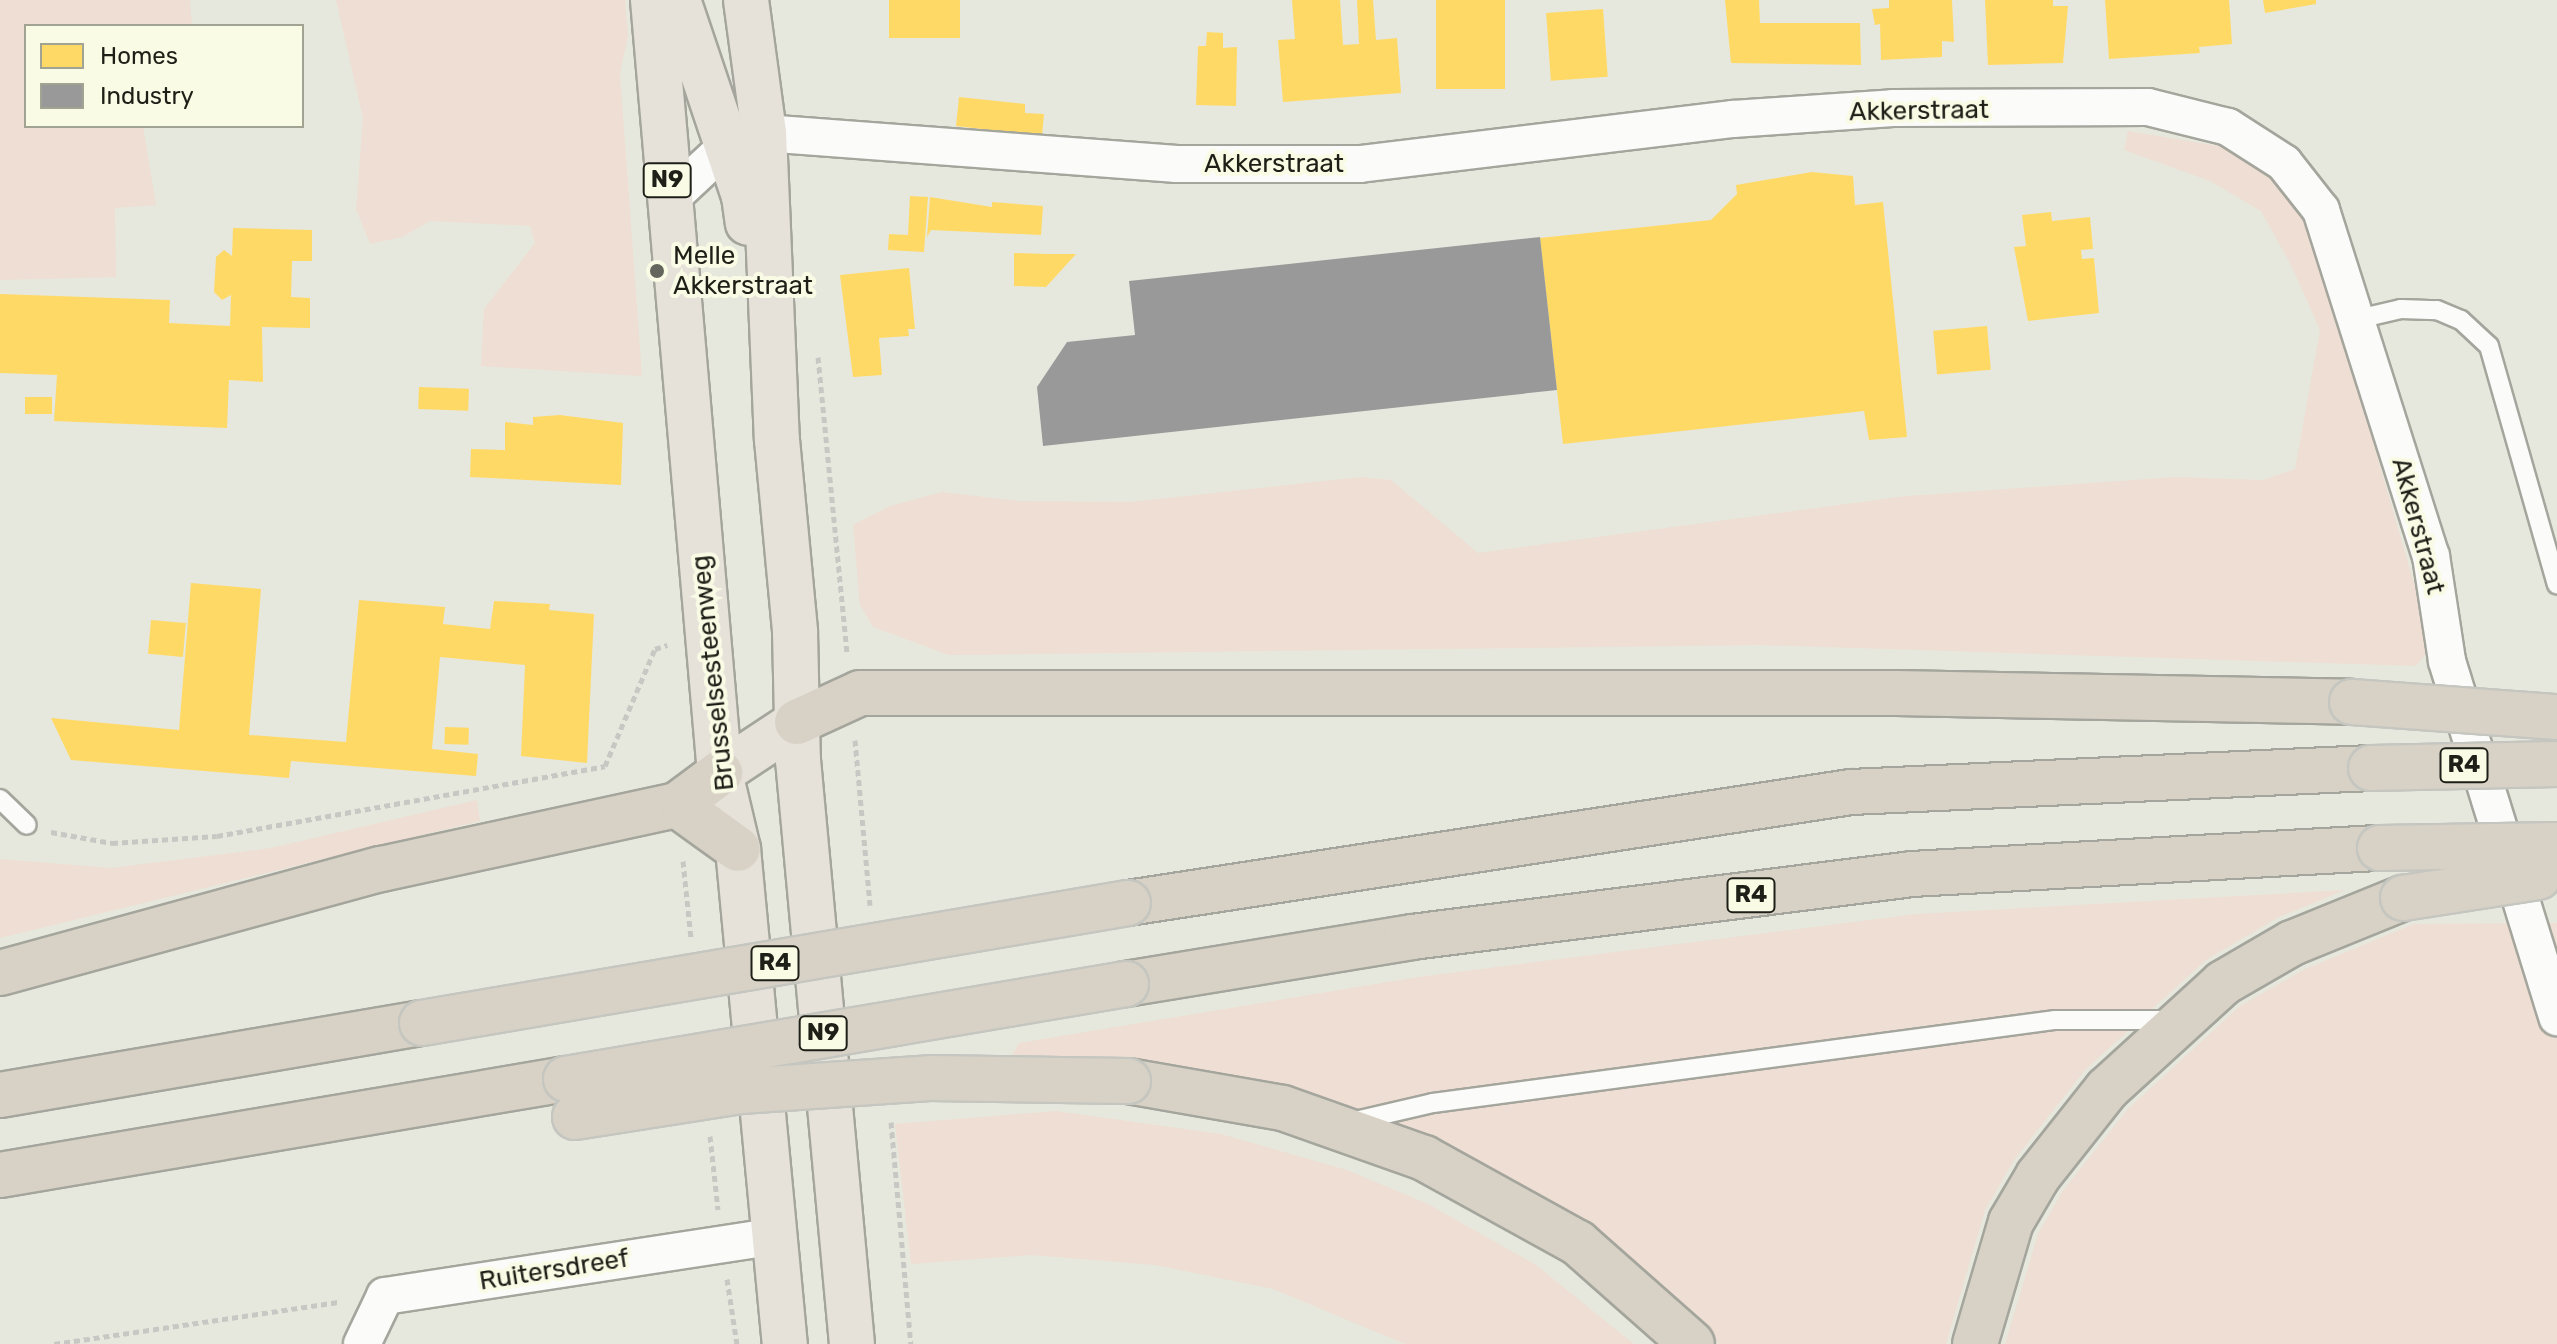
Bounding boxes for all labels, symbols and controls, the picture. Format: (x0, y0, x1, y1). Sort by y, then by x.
legend (24, 24, 304, 128)
text: Homes (100, 42, 178, 70)
text: Industry (100, 82, 194, 110)
street label: Akkerstraat (1849, 94, 1989, 128)
street label: Akkerstraat (1204, 148, 1344, 180)
road number: N9 (641, 160, 693, 200)
place label: Melle Akkerstraat (673, 240, 813, 302)
marker: Melle Akkerstraat (648, 262, 666, 280)
street label: Akkerstraat (2385, 454, 2451, 598)
street label: Brusselsesteenweg (685, 554, 741, 792)
road number: R4 (2438, 745, 2490, 785)
road number: R4 (1725, 875, 1777, 915)
road number: R4 (749, 943, 801, 983)
road number: N9 (797, 1013, 849, 1053)
street label: Ruitersdreef (477, 1243, 631, 1297)

